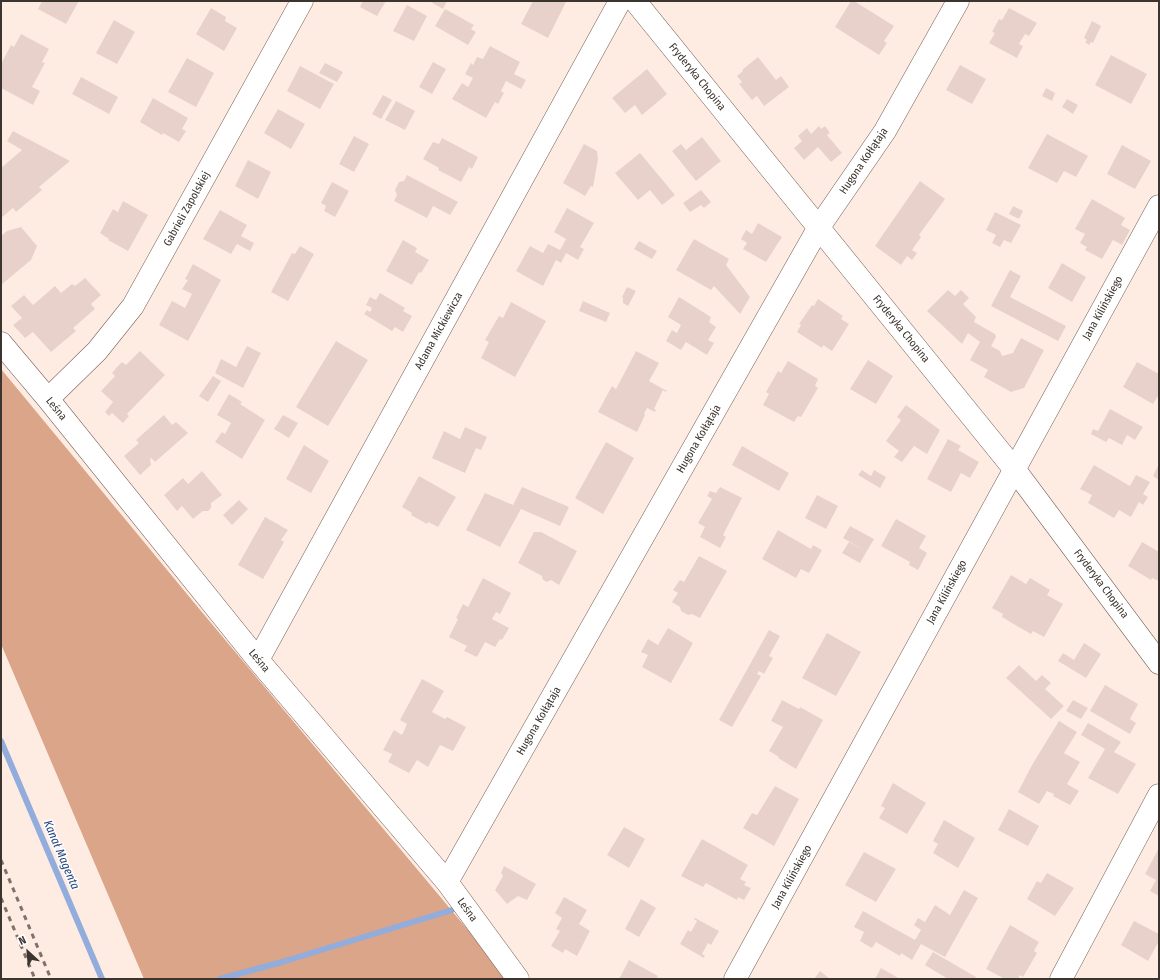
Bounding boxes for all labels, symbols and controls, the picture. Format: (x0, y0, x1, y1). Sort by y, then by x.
street label: Fryderyka Chopina (666, 41, 728, 113)
street label: Hugona Kołłątaja (837, 125, 891, 197)
street label: Gabrieli Zapolskiej (161, 169, 213, 249)
street label: Jana Kilińskiego (1080, 274, 1126, 342)
street label: Adama Mickiewicza (412, 290, 466, 372)
street label: Fryderyka Chopina (870, 293, 932, 365)
street label: Leśna (43, 395, 69, 423)
street label: Hugona Kołłątaja (674, 402, 724, 476)
street label: Fryderyka Chopina (1071, 547, 1131, 621)
street label: Jana Kilińskiego (924, 558, 970, 626)
street label: Leśna (246, 647, 272, 675)
street label: Hugona Kołłątaja (514, 684, 564, 758)
water label: Kanał Magenta (40, 818, 82, 892)
street label: Jana Kilińskiego (769, 843, 815, 911)
street label: Leśna (454, 896, 480, 924)
north arrow (8, 932, 48, 972)
text: N (17, 933, 28, 948)

